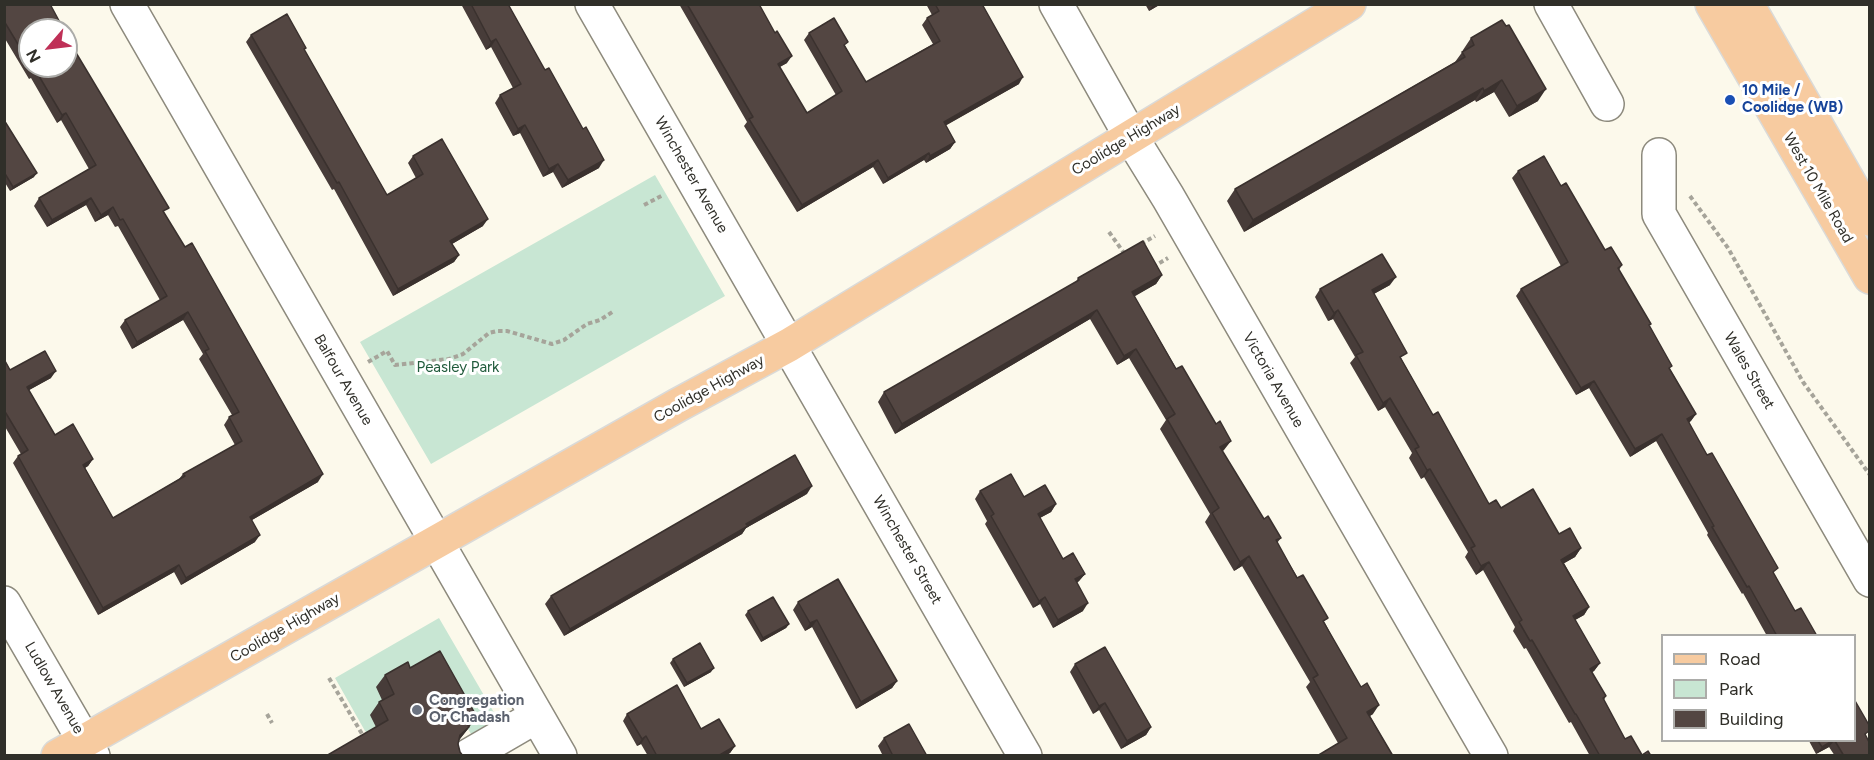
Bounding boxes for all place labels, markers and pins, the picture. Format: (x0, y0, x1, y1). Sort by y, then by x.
place label: 10 Mile / Coolidge (WB) (1742, 82, 1843, 117)
marker: 10 Mile / Coolidge (WB) (1723, 93, 1737, 107)
place label: Congregation Or Chadash (429, 692, 524, 727)
marker: Congregation Or Chadash (410, 703, 424, 717)

